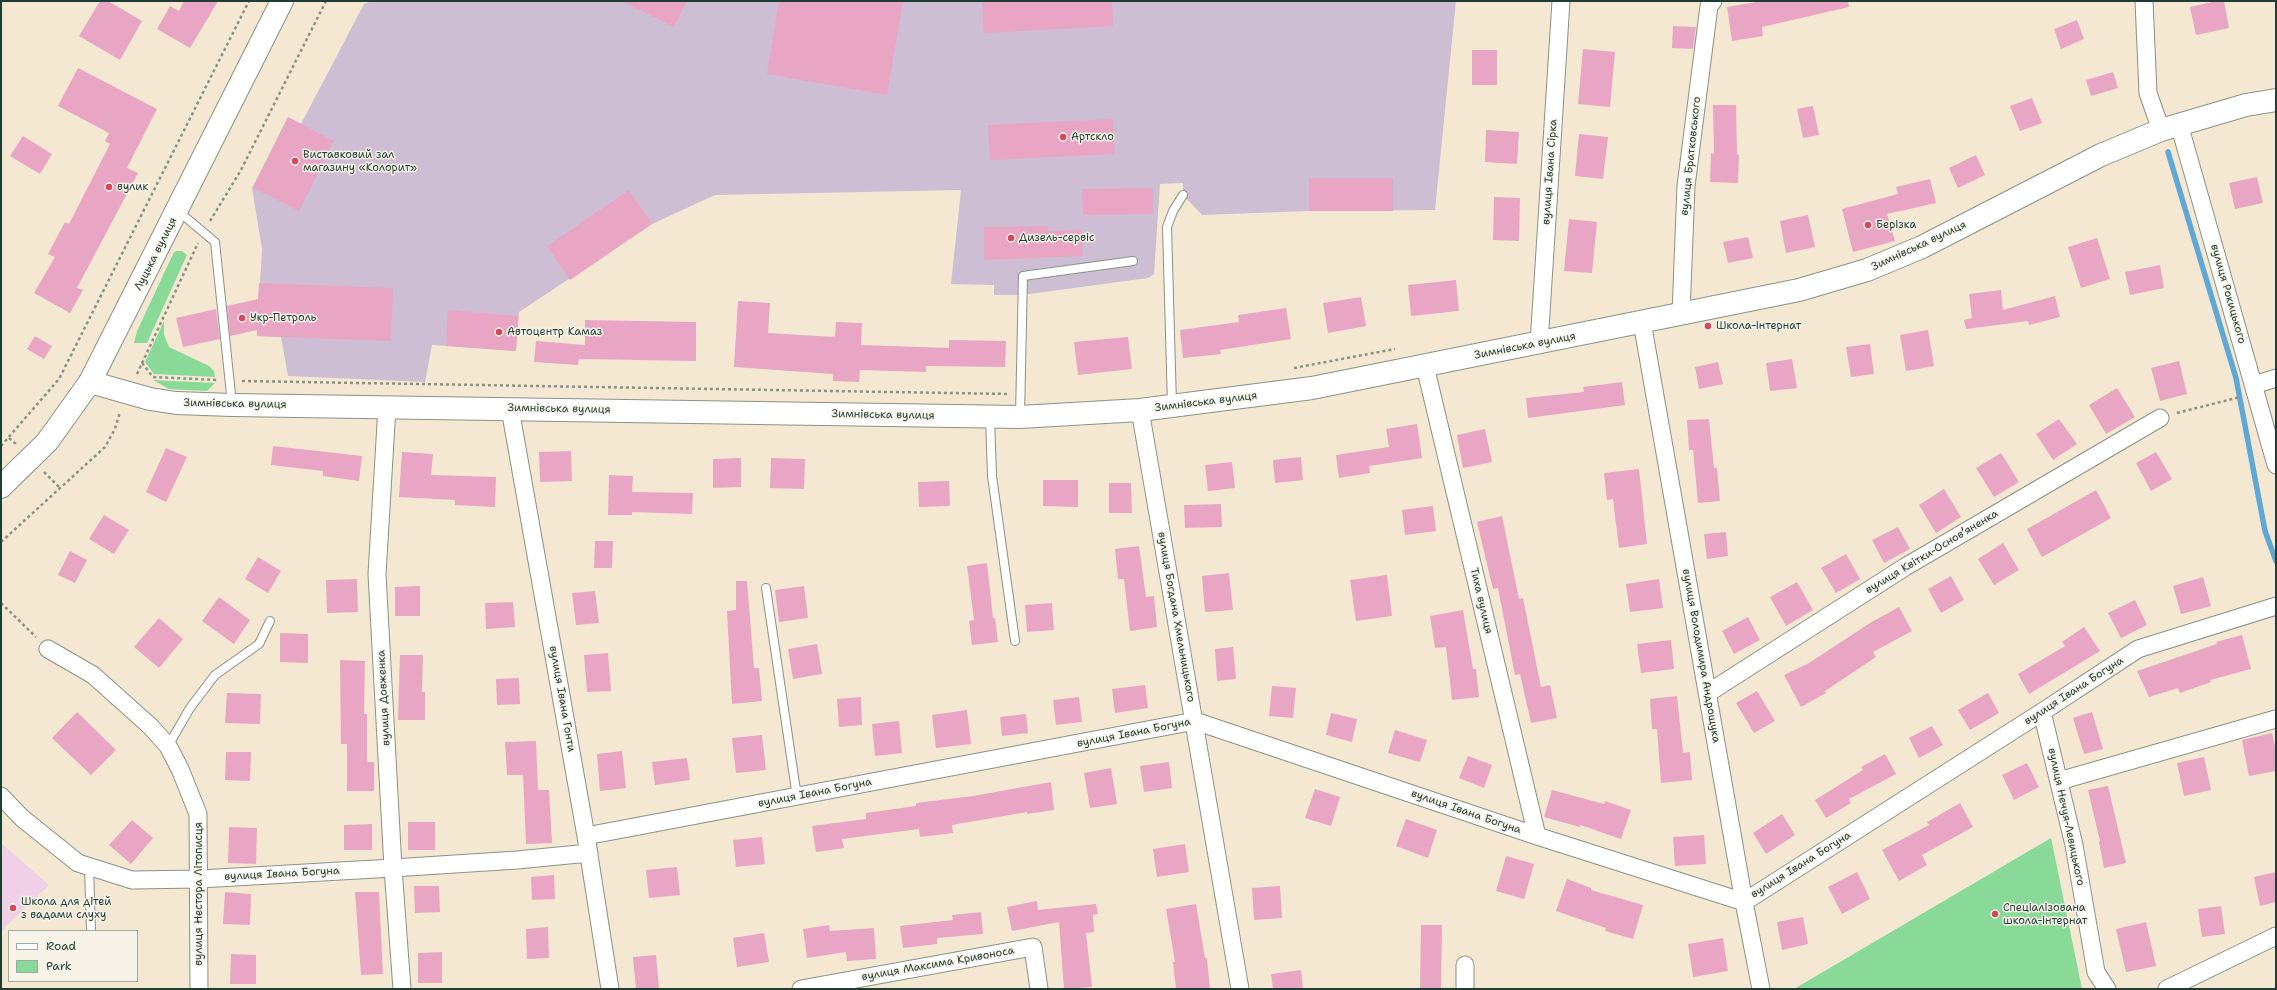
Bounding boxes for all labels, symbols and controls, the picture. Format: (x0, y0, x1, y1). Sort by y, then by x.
street label: вулиця Братковського (1678, 96, 1704, 216)
street label: вулиця Івана Сірка (1540, 119, 1560, 225)
place label: Артскло (1071, 130, 1114, 144)
marker: Артскло (1058, 132, 1068, 142)
place label: Виставковий зал магазину «Колорит» (303, 148, 417, 174)
marker: Виставковий зал магазину «Колорит» (290, 156, 300, 166)
place label: вулик (117, 180, 148, 194)
marker: вулик (104, 182, 114, 192)
street label: Луцька вулиця (132, 215, 180, 293)
street label: Зимнівська вулиця (1870, 218, 1968, 274)
place label: Берізка (1876, 218, 1916, 232)
marker: Берізка (1863, 220, 1873, 230)
place label: Дизель-сервіс (1019, 231, 1094, 245)
marker: Дизель-сервіс (1006, 233, 1016, 243)
street label: вулиця Рокицького (2207, 243, 2249, 345)
place label: Укр-Петроль (250, 311, 316, 325)
marker: Укр-Петроль (237, 313, 247, 323)
place label: Школа-інтернат (1716, 319, 1801, 333)
marker: Школа-інтернат (1703, 321, 1713, 331)
place label: Автоцентр Камаз (507, 325, 602, 339)
marker: Автоцентр Камаз (494, 327, 504, 337)
street label: Зимнівська вулиця (1473, 330, 1577, 362)
street label: Зимнівська вулиця (1154, 389, 1258, 415)
street label: Зимнівська вулиця (183, 397, 287, 411)
street label: Зимнівська вулиця (507, 402, 611, 416)
street label: Зимнівська вулиця (831, 408, 935, 422)
street label: вулиця Квітки-Основʼяненка (1863, 507, 2001, 597)
street label: вулиця Богдана Хмельницького (1155, 531, 1197, 703)
street label: Тиха вулиця (1467, 567, 1495, 635)
street label: вулиця Володимира Андрощука (1679, 568, 1723, 744)
street label: вулиця Івана Гонти (546, 645, 578, 753)
street label: вулиця Довженка (375, 650, 393, 746)
street label: вулиця Івана Богуна (2022, 654, 2126, 728)
street label: вулиця Івана Богуна (1076, 715, 1192, 751)
street label: вулиця Нечуя-Левицького (2045, 747, 2087, 887)
street label: вулиця Івана Богуна (757, 775, 873, 811)
street label: вулиця Івана Богуна (1409, 787, 1523, 837)
street label: вулиця Нестора Літописця (192, 822, 206, 966)
street label: вулиця Івана Богуна (1749, 829, 1853, 901)
street label: вулиця Івана Богуна (224, 864, 340, 884)
place label: Школа для дітей з вадами слуху (21, 895, 112, 921)
place label: Спеціалізована школа-інтернат (2003, 901, 2087, 927)
marker: Школа для дітей з вадами слуху (8, 903, 18, 913)
marker: Спеціалізована школа-інтернат (1990, 909, 2000, 919)
legend (8, 930, 138, 982)
text: Road (46, 938, 76, 954)
street label: вулиця Максима Кривоноса (861, 944, 1015, 984)
text: Park (46, 958, 72, 974)

